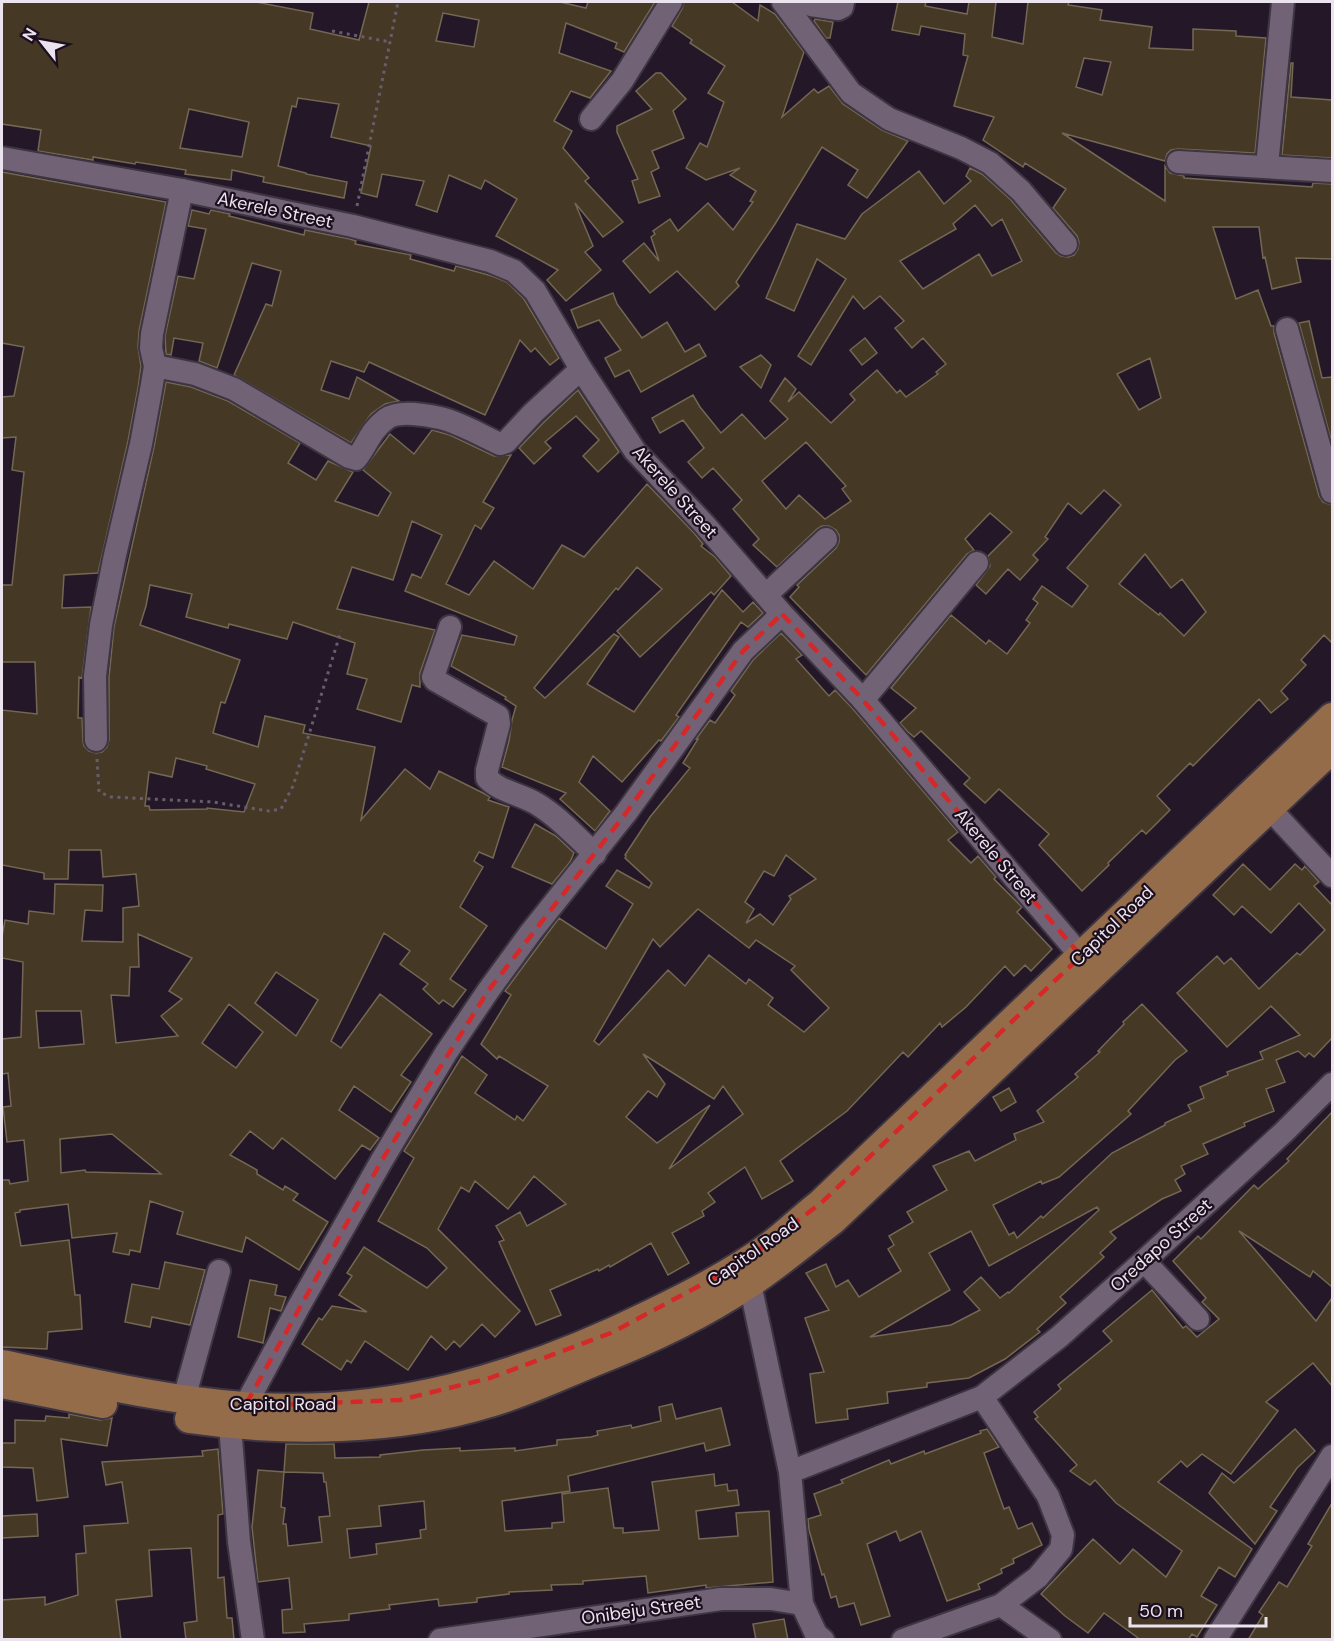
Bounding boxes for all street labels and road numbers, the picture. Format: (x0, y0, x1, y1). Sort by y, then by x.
street label: Akerele Street (215, 186, 335, 234)
street label: Akerele Street (627, 440, 723, 544)
street label: Akerele Street (949, 803, 1043, 909)
street label: Capitol Road (1065, 880, 1159, 972)
street label: Oredapo Street (1105, 1193, 1217, 1297)
street label: Capitol Road (703, 1212, 803, 1292)
street label: Capitol Road (230, 1392, 336, 1416)
street label: Onibeju Street (580, 1590, 702, 1630)

